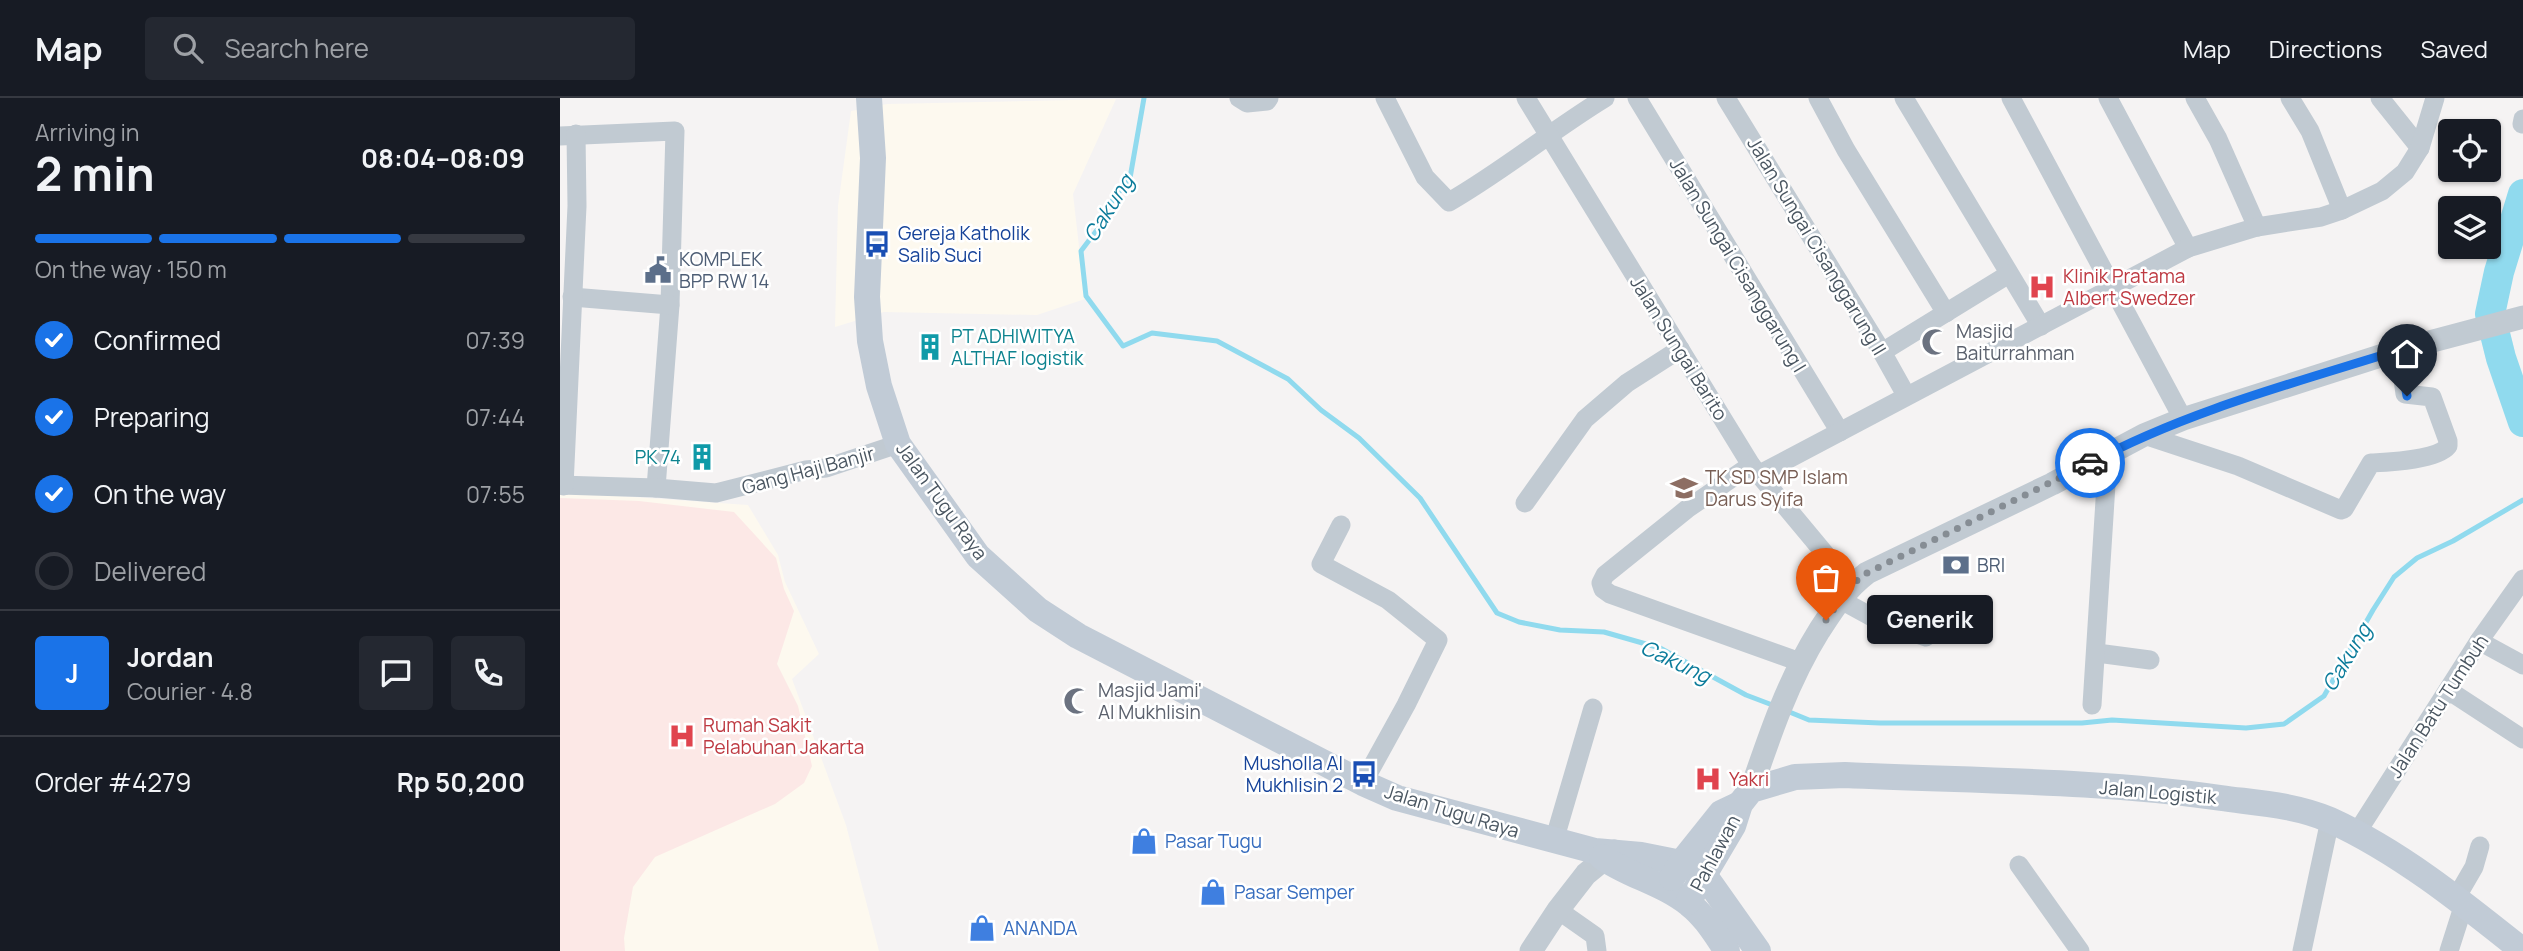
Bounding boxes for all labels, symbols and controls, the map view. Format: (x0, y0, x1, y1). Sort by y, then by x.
search box (145, 17, 635, 80)
text: Map (35, 26, 103, 71)
icon: search (169, 29, 207, 67)
text: Search here (225, 30, 369, 66)
text: Map (2183, 32, 2231, 65)
text: Directions (2269, 32, 2382, 65)
text: Saved (2420, 32, 2488, 65)
text: Arriving in (35, 116, 140, 148)
map controls (2438, 119, 2501, 259)
button: locate (2438, 119, 2501, 182)
street label: Jalan Sungai Cisanggarung II (1741, 132, 1893, 360)
text: 08:04–08:09 (361, 140, 525, 176)
text: 2 min (35, 142, 155, 205)
street label: Jalan Sungai Cisanggarung I (1664, 153, 1812, 377)
water label: Cakung (1076, 168, 1140, 247)
button: layers (2438, 196, 2501, 259)
place label: Gereja Katholik Salib Suci (898, 220, 1030, 268)
bus stop icon: Gereja Katholik Salib Suci (862, 229, 892, 259)
place label: KOMPLEK BPP RW 14 (679, 246, 770, 294)
text: On the way · 150 m (35, 253, 227, 285)
public building icon: KOMPLEK BPP RW 14 (643, 255, 673, 285)
place label: Klinik Pratama Albert Swedzer (2063, 263, 2196, 311)
street label: Jalan Sungai Barito (1624, 271, 1734, 425)
hospital icon: Klinik Pratama Albert Swedzer (2027, 272, 2057, 302)
place label: Masjid Baiturrahman (1956, 318, 2075, 366)
icon: check (35, 321, 73, 359)
text: Confirmed (94, 322, 221, 358)
place label: PT ADHIWITYA ALTHAF logistik (951, 323, 1084, 371)
text: 07:39 (466, 324, 525, 356)
pin (2377, 324, 2437, 396)
mosque icon: Masjid Baiturrahman (1920, 327, 1950, 357)
building icon: PT ADHIWITYA ALTHAF logistik (915, 332, 945, 362)
icon: home (2388, 335, 2426, 373)
icon: check (35, 398, 73, 436)
text: Preparing (94, 399, 210, 435)
text: 07:44 (465, 401, 525, 433)
courier (2055, 428, 2125, 498)
street label: Jalan Tugu Raya (890, 437, 994, 565)
street label: Gang Haji Banjir (739, 440, 877, 500)
building icon: PK 74 (687, 442, 717, 472)
place label: PK 74 (635, 444, 681, 470)
icon: car (2071, 444, 2109, 482)
place label: TK SD SMP Islam Darus Syifa (1705, 464, 1848, 512)
school or university icon: TK SD SMP Islam Darus Syifa (1669, 473, 1699, 503)
icon: check (35, 475, 73, 513)
text: On the way (94, 476, 226, 512)
text: 07:55 (466, 478, 525, 510)
pin (1796, 548, 1856, 620)
bank icon: BRI (1941, 550, 1971, 580)
place label: BRI (1977, 552, 2005, 578)
text: Delivered (94, 553, 206, 589)
icon: bag (1807, 559, 1845, 597)
callout: Generik (1868, 596, 1994, 644)
text: Generik (1887, 603, 1973, 635)
water label: Cakung (2315, 617, 2378, 696)
street label: Jalan Batu Tumbuh (2382, 629, 2494, 783)
water label: Cakung (1636, 633, 1717, 690)
button: chat (359, 636, 433, 710)
button: phone (451, 636, 525, 710)
text: Jordan (127, 639, 213, 675)
text: J (65, 655, 79, 691)
text: Courier · 4.8 (127, 675, 253, 707)
place label: Masjid Jami' Al Mukhlisin (1098, 677, 1202, 725)
mosque icon: Masjid Jami' Al Mukhlisin (1062, 686, 1092, 716)
place label: Rumah Sakit Pelabuhan Jakarta (703, 712, 864, 760)
hospital icon: Rumah Sakit Pelabuhan Jakarta (667, 721, 697, 751)
place label: Musholla Al Mukhlisin 2 (1244, 750, 1343, 798)
bus stop icon: Musholla Al Mukhlisin 2 (1349, 759, 1379, 789)
text: Order #4279 (35, 764, 191, 800)
text: Rp 50,200 (397, 764, 525, 800)
hospital icon: Yakri (1693, 764, 1723, 794)
place label: Yakri (1729, 766, 1769, 792)
street label: Jalan Logistik (2098, 774, 2218, 810)
street label: Jalan Tugu Raya (1381, 778, 1523, 844)
street label: Pahlawan (1684, 810, 1746, 896)
shop icon: Pasar Tugu (1129, 826, 1159, 856)
place label: Pasar Tugu (1165, 828, 1262, 854)
shop icon: Pasar Semper (1198, 877, 1228, 907)
place label: Pasar Semper (1234, 879, 1355, 905)
shop icon: ANANDA (967, 913, 997, 943)
place label: ANANDA (1003, 915, 1078, 941)

